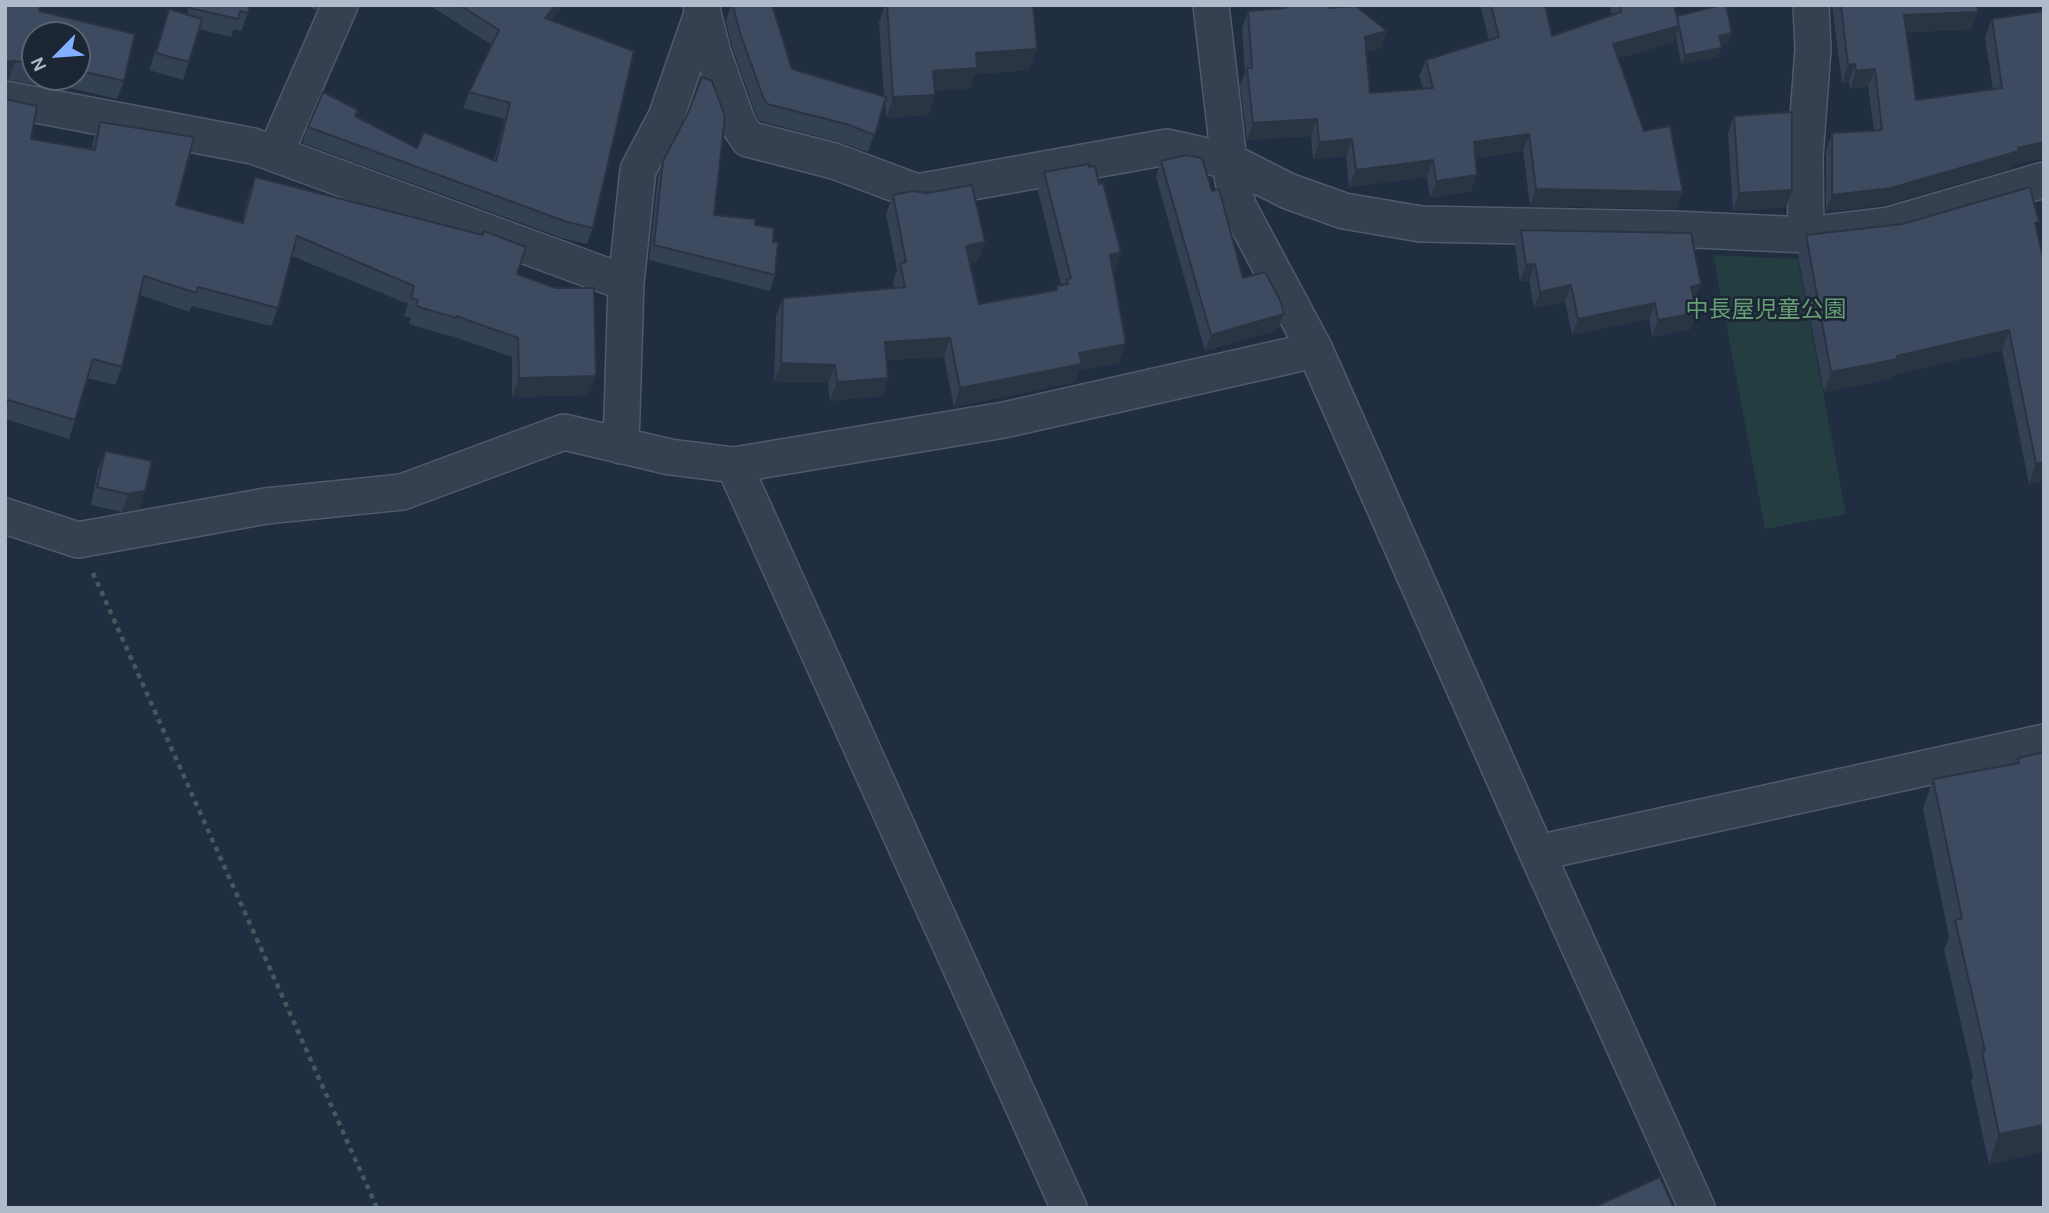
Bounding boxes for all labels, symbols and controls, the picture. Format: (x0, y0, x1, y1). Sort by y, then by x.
north arrow (21, 21, 91, 91)
text: N (26, 53, 52, 75)
park label: 中長屋児童公園 (1686, 296, 1846, 324)

